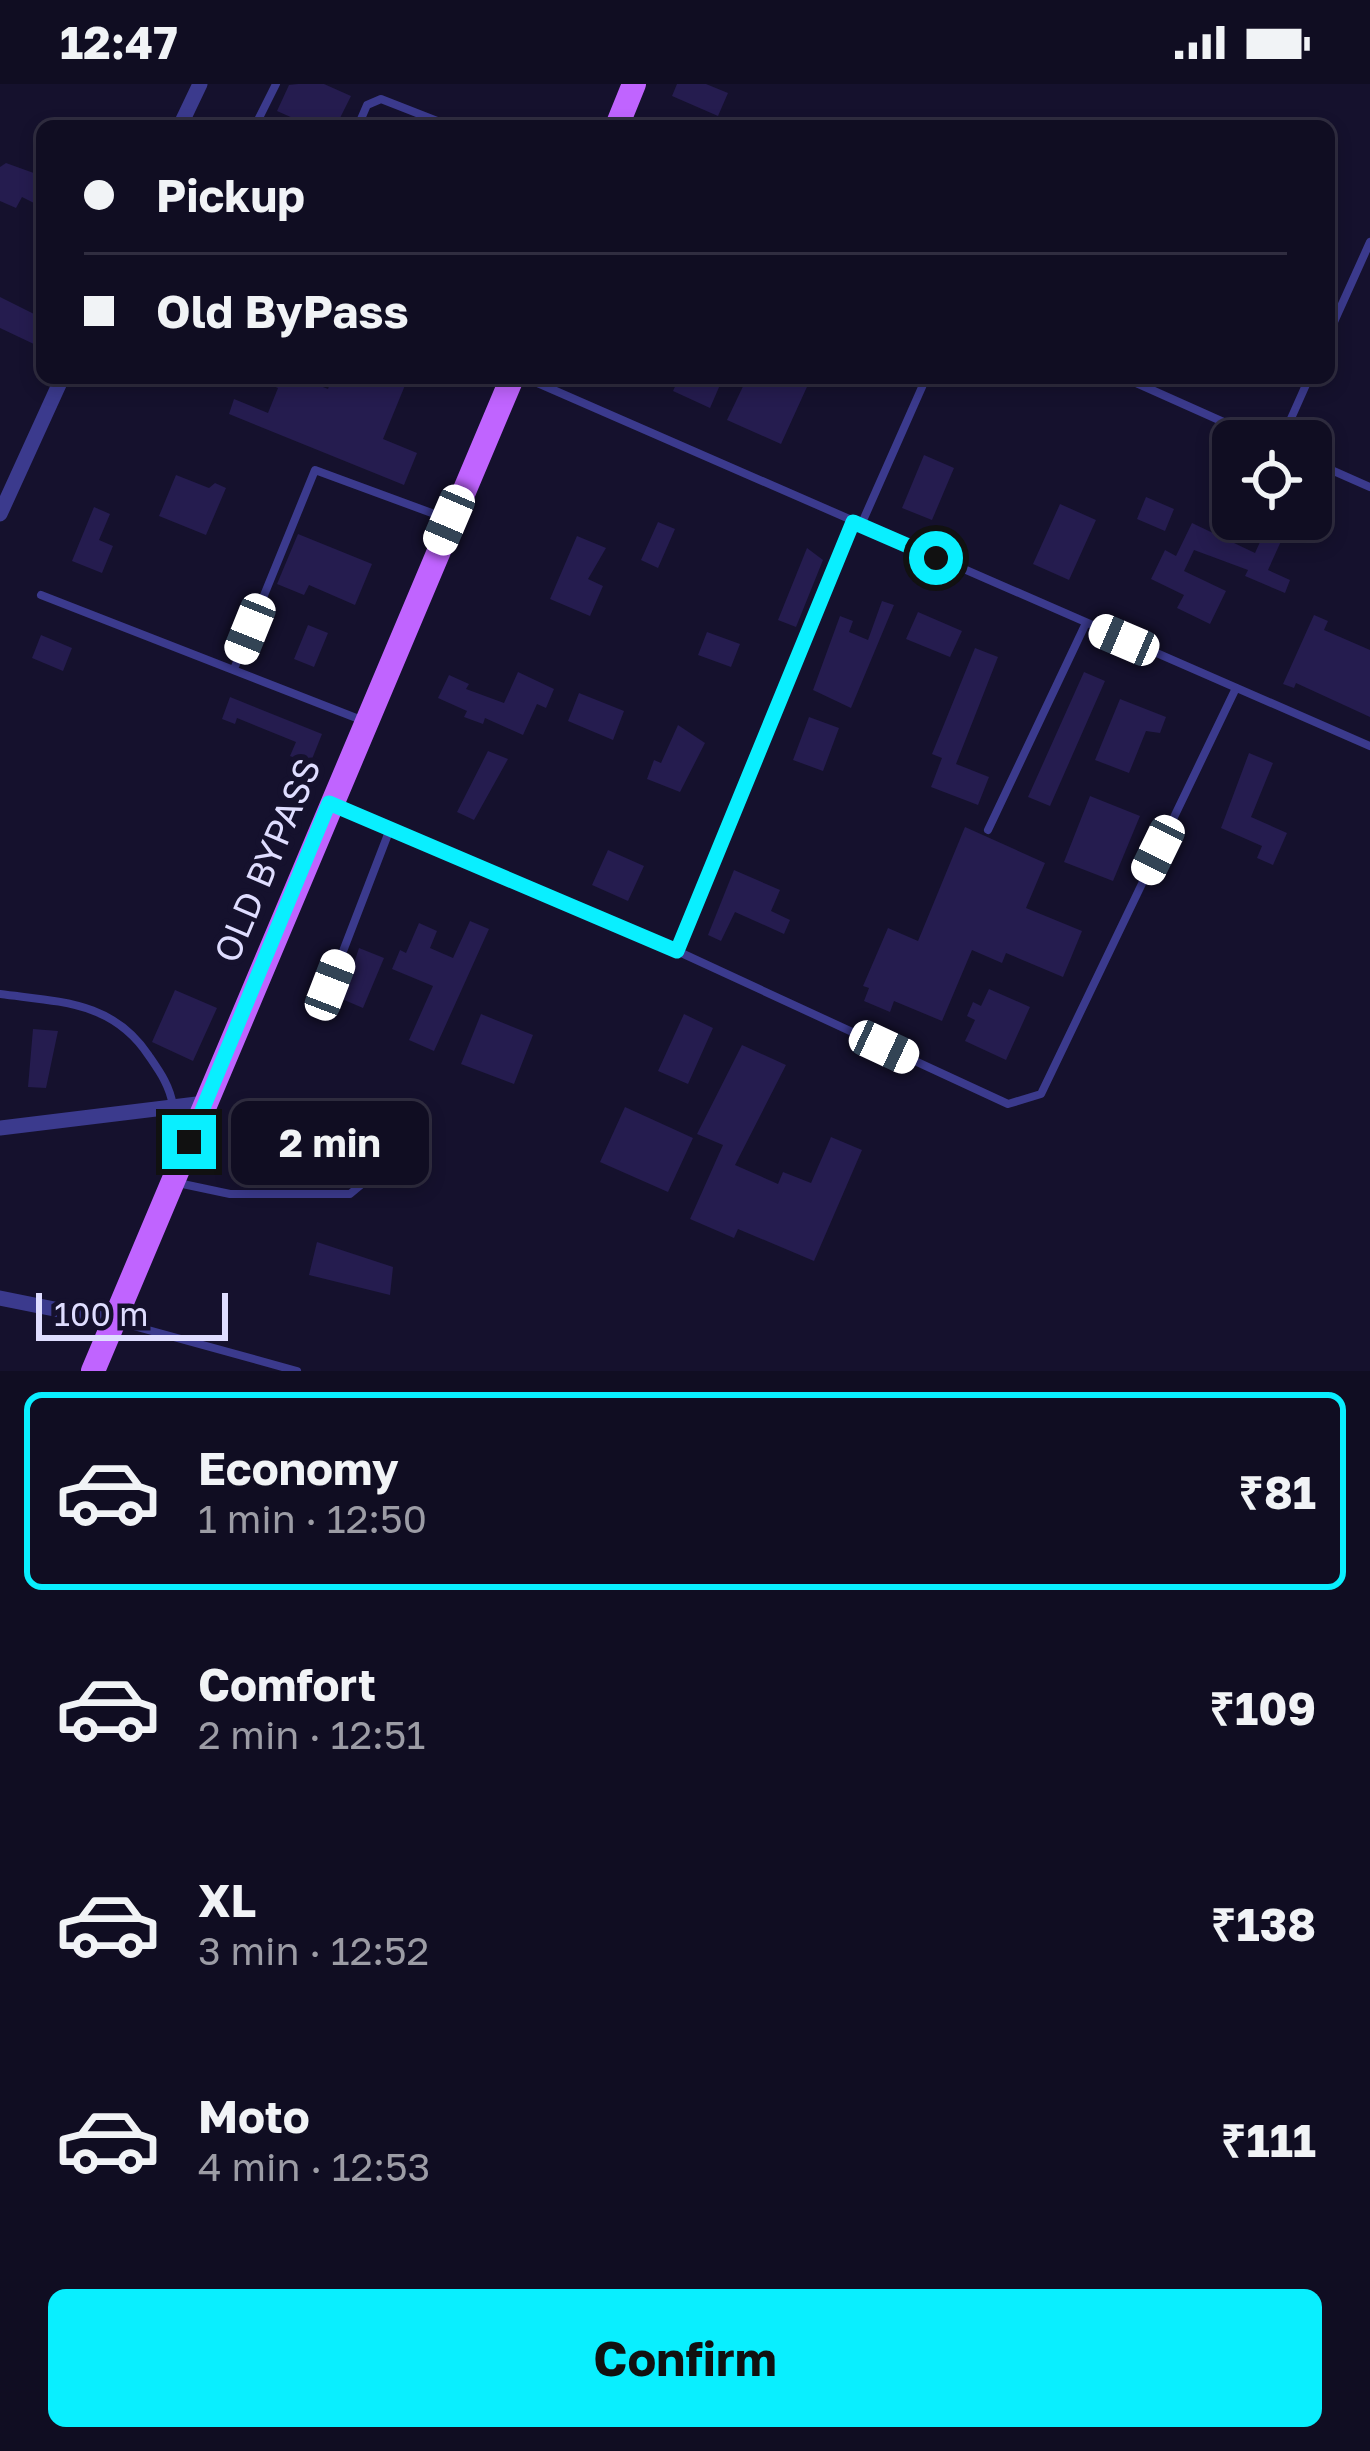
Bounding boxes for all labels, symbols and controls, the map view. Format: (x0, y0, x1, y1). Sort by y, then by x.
text: 12:47 (60, 15, 178, 69)
text: Pickup (156, 168, 305, 222)
text: Old ByPass (156, 284, 409, 338)
map controls (1212, 420, 1332, 540)
button: locate (1212, 420, 1332, 540)
car (418, 480, 480, 560)
route start (909, 531, 963, 585)
car (220, 589, 280, 669)
car (1084, 609, 1164, 671)
street label: OLD BYPASS (204, 751, 329, 968)
car (1126, 810, 1190, 890)
car (300, 945, 360, 1025)
car (844, 1015, 924, 1079)
callout: 2 min (231, 1100, 429, 1184)
route end (162, 1115, 216, 1169)
text: 2 min (279, 1119, 381, 1166)
scale bar (36, 1287, 228, 1340)
text: 100 m (54, 1294, 148, 1333)
icon: car (54, 1437, 162, 1545)
text: Economy (198, 1441, 399, 1495)
text: ₹81 (1238, 1465, 1316, 1519)
text: 1 min · 12:50 (198, 1495, 427, 1542)
icon: car (54, 1653, 162, 1761)
text: Comfort (198, 1657, 376, 1711)
text: ₹109 (1209, 1681, 1316, 1735)
text: 2 min · 12:51 (198, 1711, 425, 1758)
icon: car (54, 1869, 162, 1977)
text: XL (198, 1873, 256, 1927)
text: ₹138 (1211, 1897, 1316, 1951)
text: 3 min · 12:52 (198, 1927, 429, 1974)
icon: car (54, 2085, 162, 2193)
text: Moto (198, 2089, 310, 2143)
text: ₹111 (1221, 2113, 1316, 2167)
text: 4 min · 12:53 (198, 2143, 430, 2190)
button: Confirm (48, 2289, 1322, 2427)

